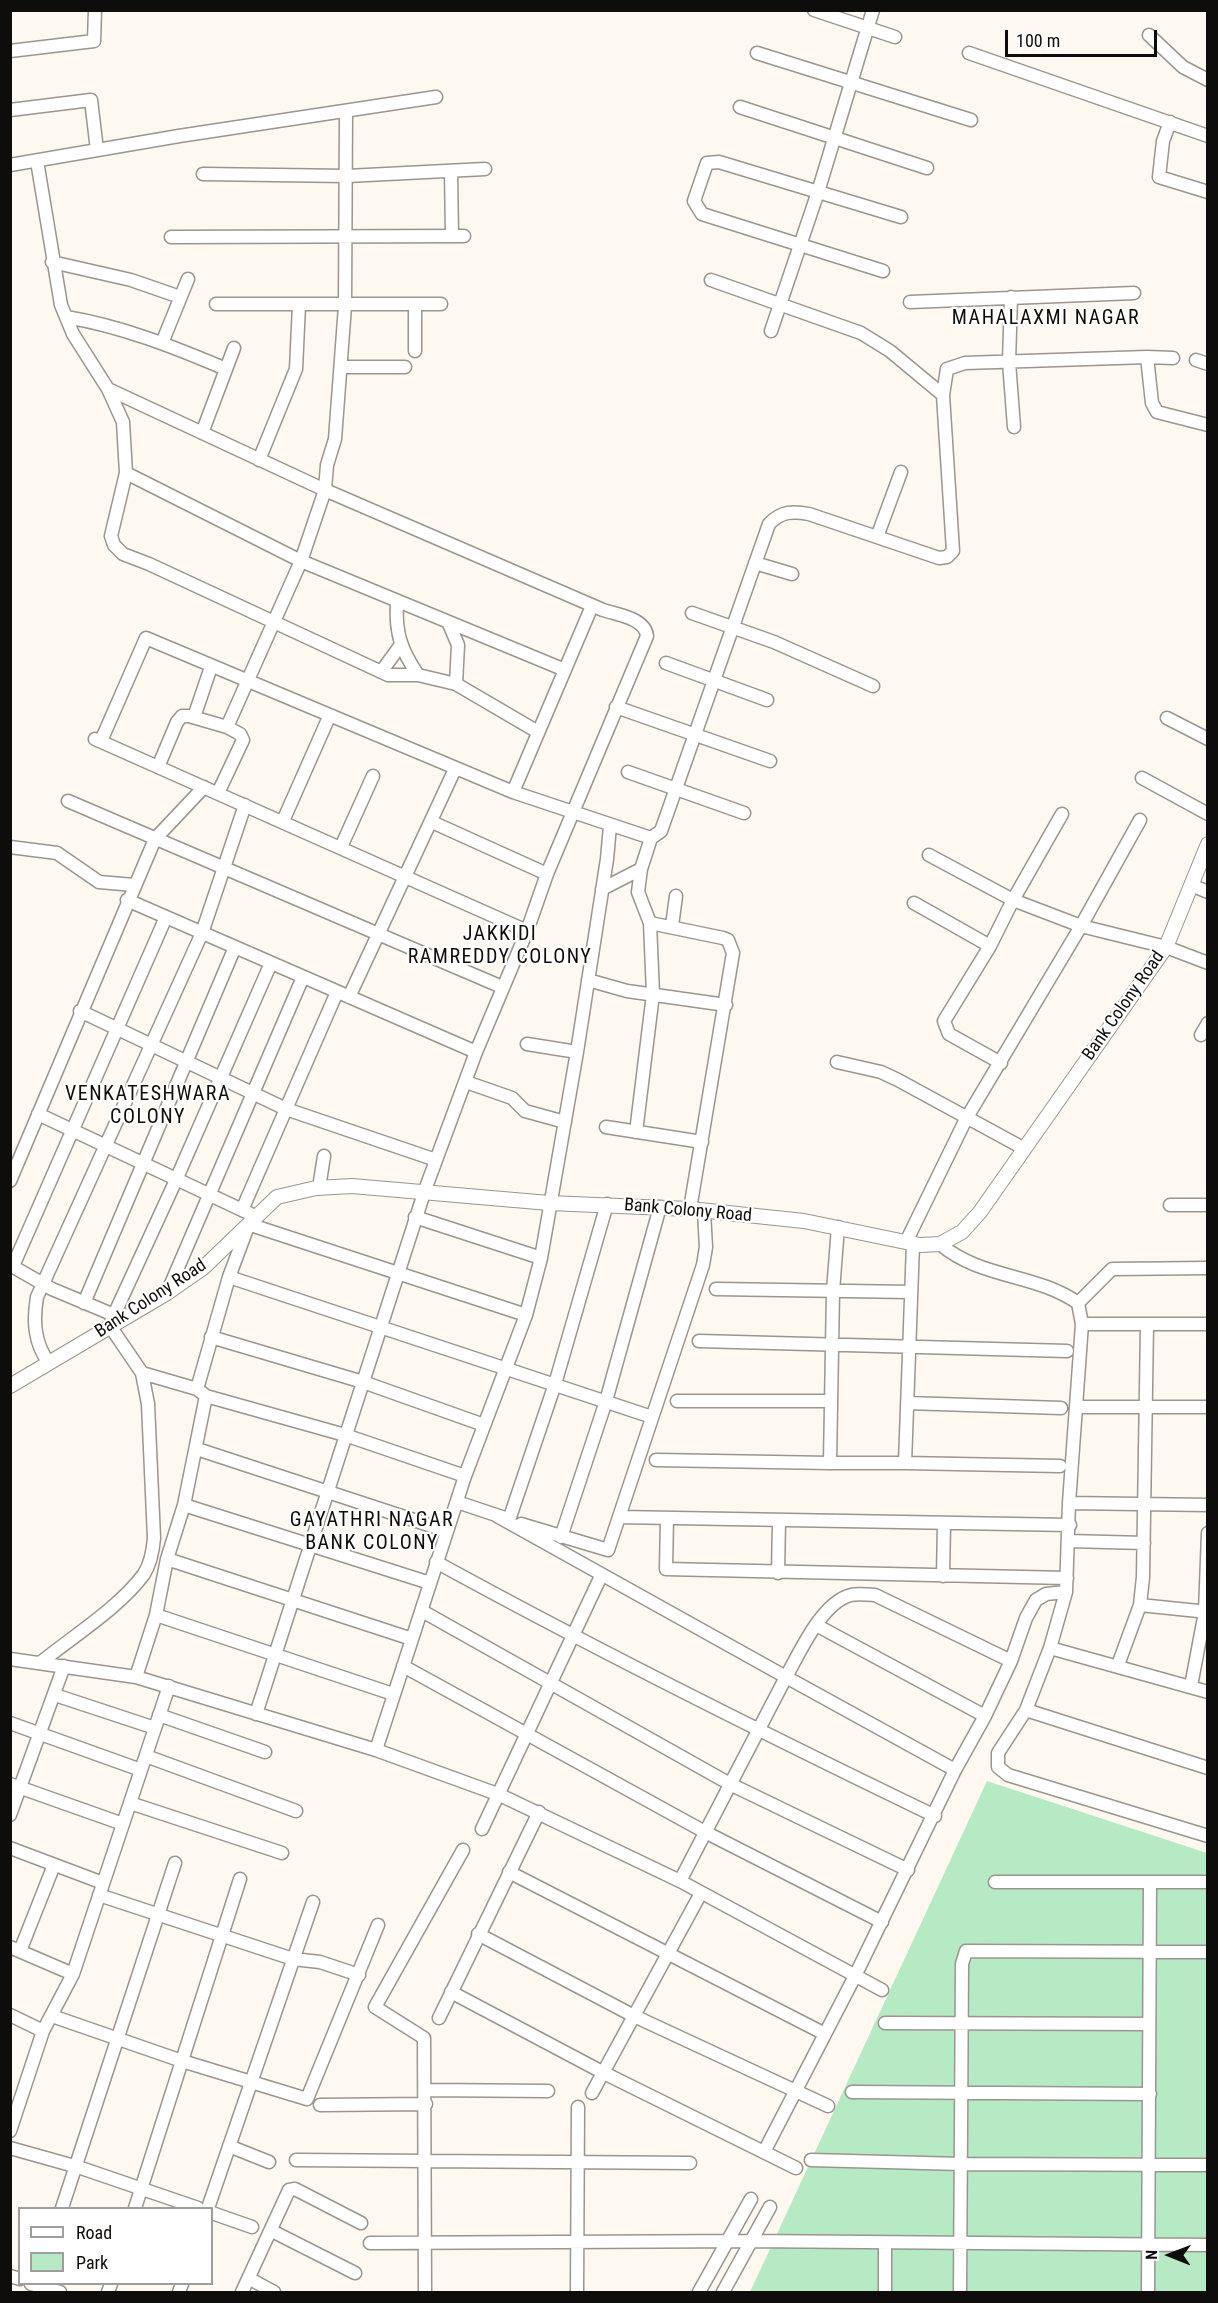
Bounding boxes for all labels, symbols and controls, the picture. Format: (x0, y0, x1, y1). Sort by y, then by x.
scale bar (1008, 18, 1160, 56)
text: 100 m (1016, 30, 1060, 51)
district label: MAHALAXMI NAGAR (952, 307, 1140, 331)
district label: JAKKIDI RAMREDDY COLONY (408, 923, 592, 970)
street label: Bank Colony Road (1078, 947, 1170, 1065)
district label: VENKATESHWARA COLONY (65, 1083, 231, 1130)
street label: Bank Colony Road (623, 1195, 753, 1227)
street label: Bank Colony Road (91, 1255, 211, 1343)
district label: GAYATHRI NAGAR BANK COLONY (290, 1509, 454, 1556)
legend (18, 2207, 213, 2285)
text: Road (76, 2222, 112, 2243)
north arrow (1140, 2225, 1200, 2285)
text: N (1142, 2250, 1161, 2260)
text: Park (76, 2252, 108, 2273)

